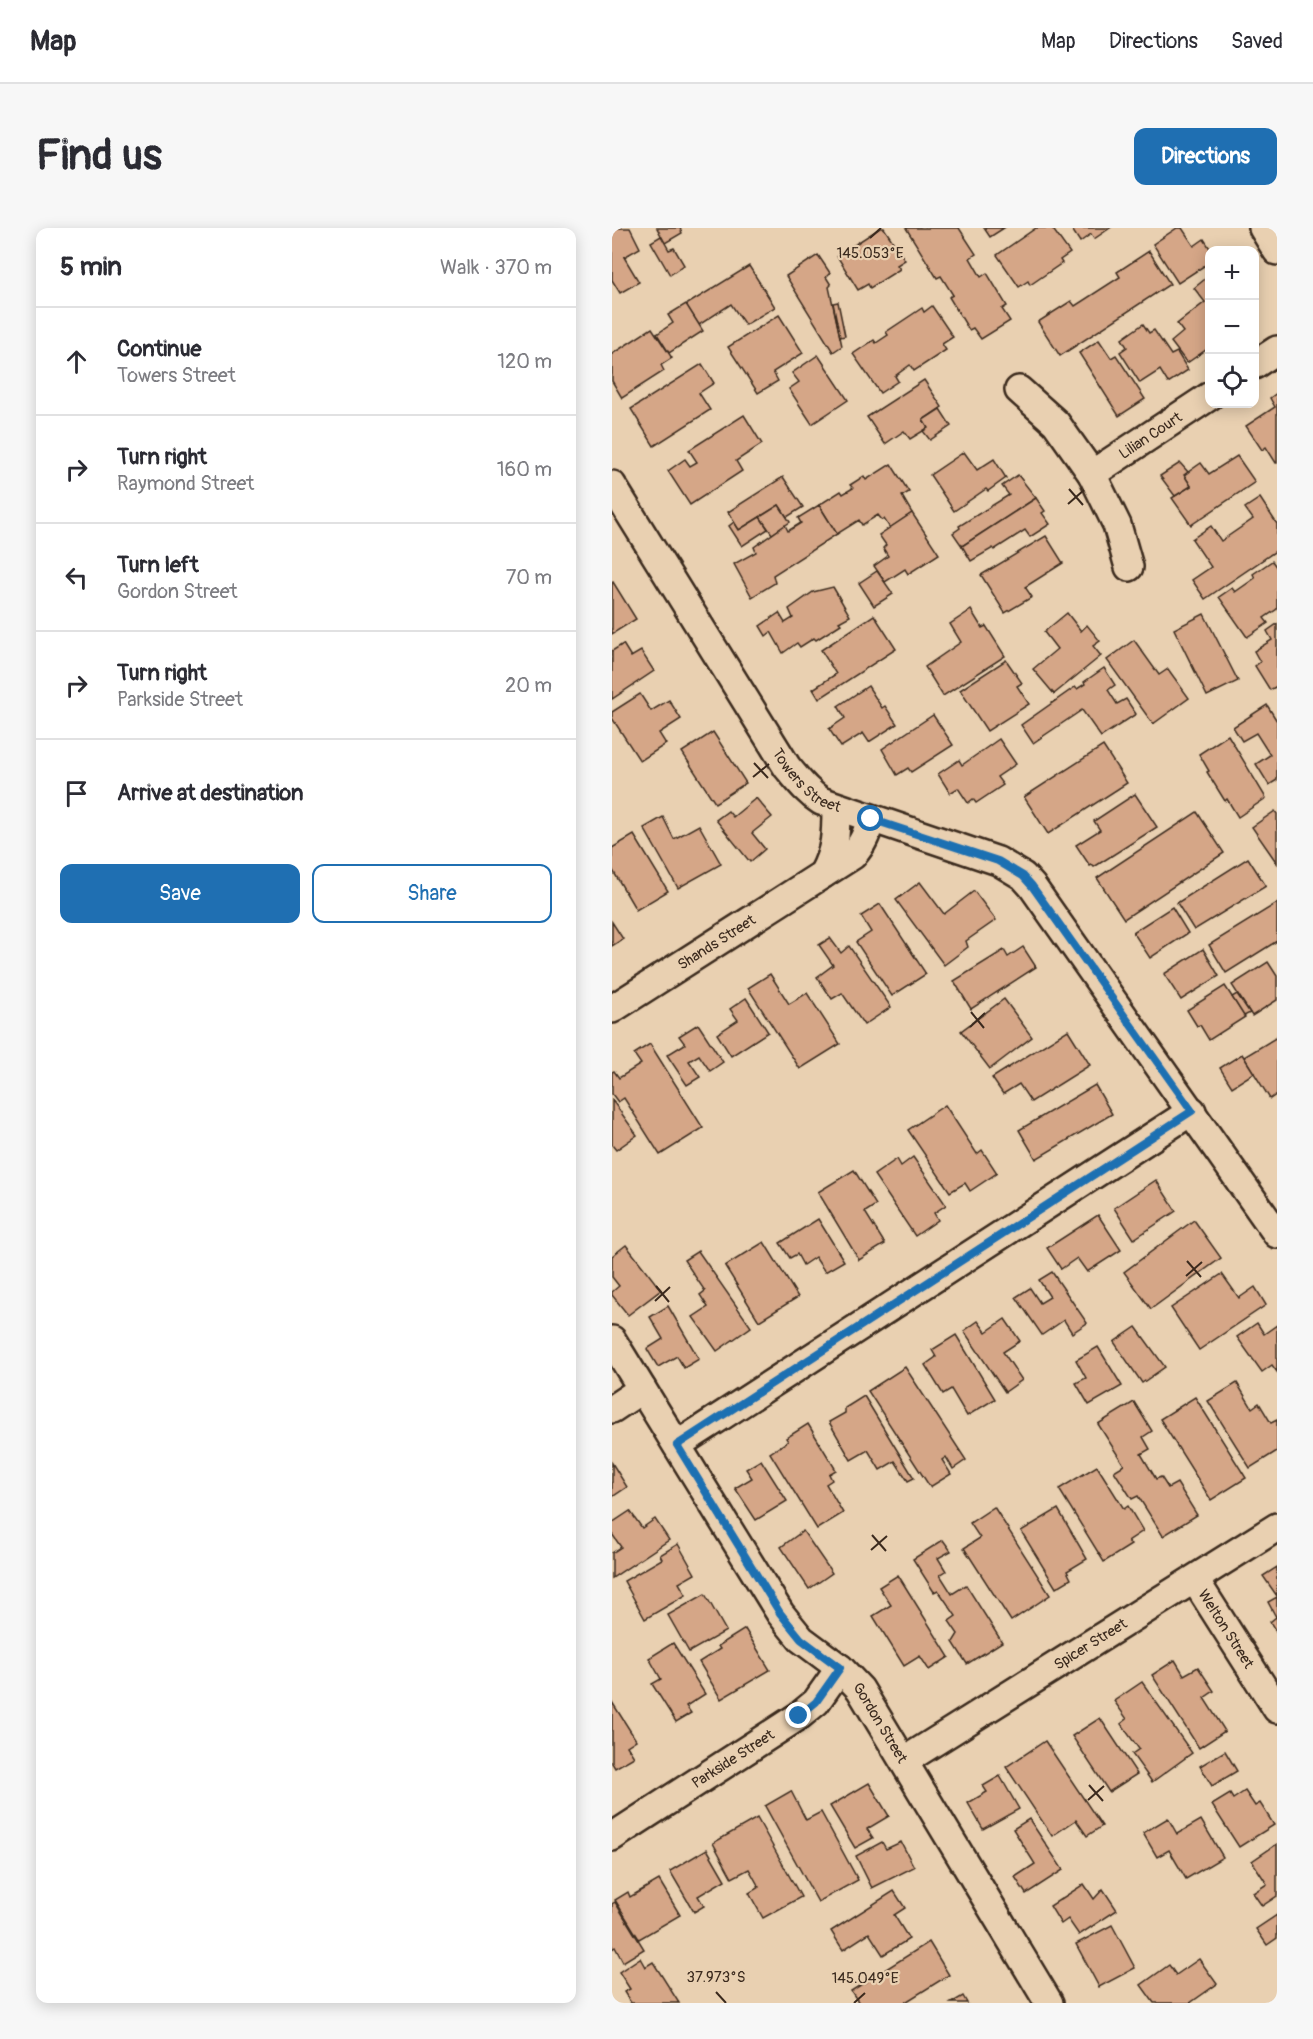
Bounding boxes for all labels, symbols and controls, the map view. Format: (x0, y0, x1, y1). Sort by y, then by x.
text: Map (30, 24, 76, 59)
text: Map (1041, 28, 1076, 55)
text: Directions (1109, 28, 1198, 55)
text: Saved (1231, 28, 1283, 55)
button: Directions (1134, 128, 1277, 185)
text: Find us (36, 130, 162, 182)
text: 145.053°E (836, 244, 904, 263)
map controls (1205, 246, 1259, 408)
button: + (1205, 246, 1259, 300)
text: 5 min (60, 251, 122, 283)
text: Walk · 370 m (440, 255, 552, 280)
button: − (1205, 300, 1259, 354)
text: Continue (117, 335, 201, 363)
icon: ahead (60, 345, 93, 378)
text: 120 m (497, 349, 552, 374)
button: locate (1205, 354, 1259, 408)
text: Towers Street (117, 363, 236, 388)
street label: Lilian Court (1115, 408, 1187, 464)
text: Turn right (117, 443, 207, 471)
icon: right (60, 453, 93, 486)
text: 160 m (497, 457, 552, 482)
text: Raymond Street (117, 471, 254, 496)
text: Turn left (117, 551, 199, 579)
icon: left (60, 561, 93, 594)
text: 70 m (506, 565, 552, 590)
text: Gordon Street (117, 579, 238, 604)
text: Turn right (117, 659, 207, 687)
icon: right (60, 669, 93, 702)
text: 20 m (505, 673, 552, 698)
text: Parkside Street (117, 687, 243, 712)
street label: Towers Street (768, 745, 844, 817)
icon: arrive (60, 777, 93, 810)
text: Arrive at destination (117, 779, 303, 807)
route start (857, 805, 883, 831)
button: Save (60, 864, 300, 923)
button: Share (312, 864, 552, 923)
street label: Shands Street (674, 910, 760, 975)
street label: Welton Street (1193, 1586, 1258, 1673)
street label: Spicer Street (1050, 1614, 1132, 1675)
street label: Gordon Street (849, 1679, 912, 1768)
route end (785, 1702, 811, 1728)
street label: Parkside Street (688, 1725, 779, 1793)
text: 37.973°S (687, 1968, 745, 1987)
text: 145.049°E (831, 1969, 899, 1988)

